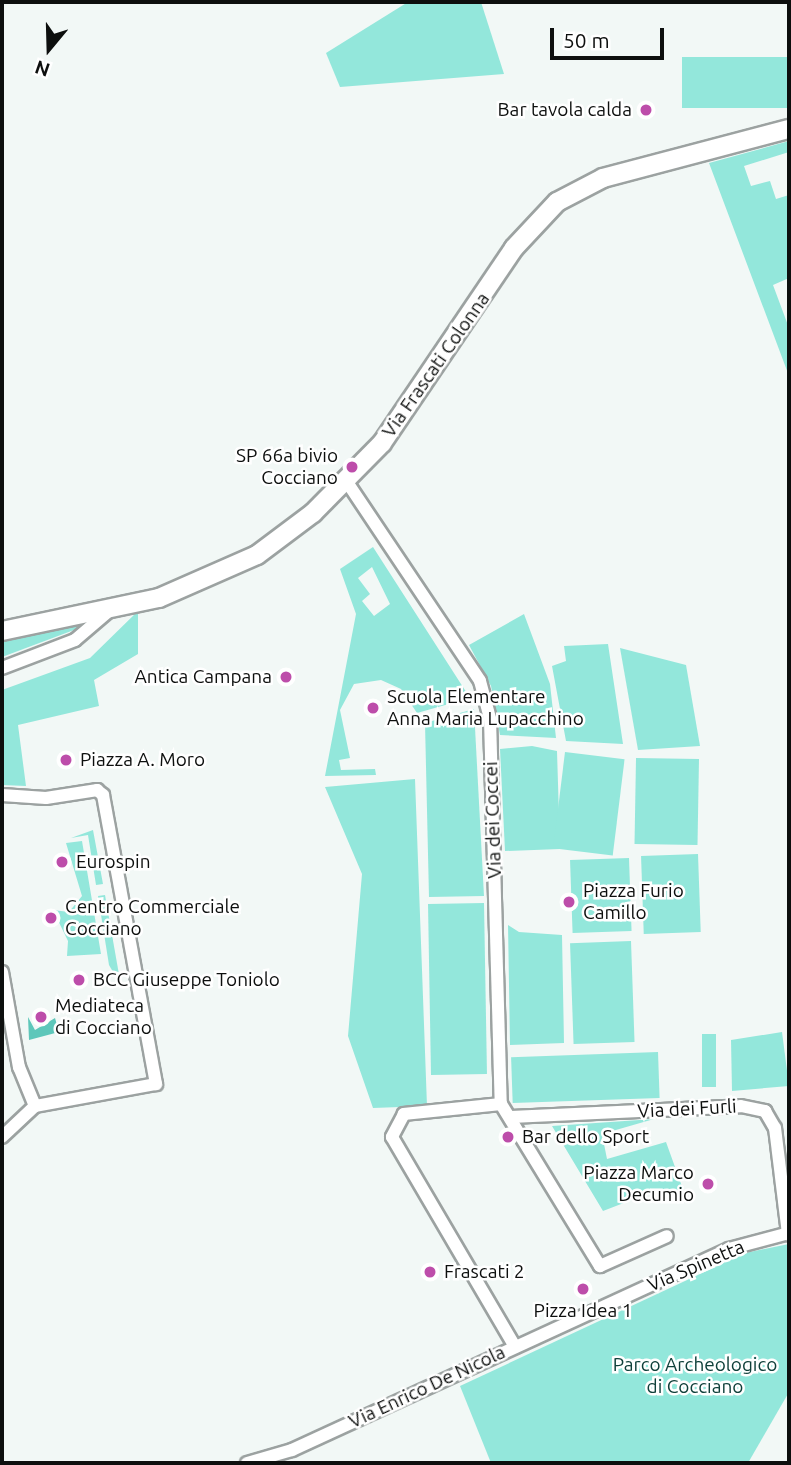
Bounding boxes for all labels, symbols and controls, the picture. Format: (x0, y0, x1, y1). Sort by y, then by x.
north arrow (14, 14, 84, 84)
scale bar (553, 14, 667, 58)
text: 50 m (563, 28, 610, 52)
text: N (32, 56, 52, 82)
place label: Bar tavola calda (498, 99, 632, 121)
marker: Bar tavola calda (638, 102, 654, 118)
street label: Via Frascati Colonna (377, 288, 495, 442)
place label: SP 66a bivio Cocciano (236, 445, 338, 489)
marker: SP 66a bivio Cocciano (344, 459, 360, 475)
place label: Antica Campana (134, 666, 272, 688)
marker: Antica Campana (278, 669, 294, 685)
place label: Scuola Elementare Anna Maria Lupacchino (387, 686, 584, 730)
marker: Scuola Elementare Anna Maria Lupacchino (365, 700, 381, 716)
place label: Piazza A. Moro (80, 749, 205, 771)
marker: Piazza A. Moro (58, 752, 74, 768)
street label: Via dei Coccei (480, 761, 506, 879)
place label: Eurospin (76, 851, 150, 873)
marker: Eurospin (54, 854, 70, 870)
place label: Piazza Furio Camillo (583, 880, 684, 924)
marker: Piazza Furio Camillo (561, 894, 577, 910)
place label: Centro Commerciale Cocciano (65, 896, 240, 940)
marker: Centro Commerciale Cocciano (43, 910, 59, 926)
place label: BCC Giuseppe Toniolo (93, 969, 280, 991)
marker: BCC Giuseppe Toniolo (71, 972, 87, 988)
place label: Mediateca di Cocciano (55, 995, 152, 1039)
marker: Mediateca di Cocciano (33, 1009, 49, 1025)
street label: Via dei Furli (637, 1095, 737, 1123)
place label: Bar dello Sport (522, 1126, 649, 1148)
marker: Bar dello Sport (500, 1129, 516, 1145)
place label: Piazza Marco Decumio (583, 1162, 694, 1206)
marker: Piazza Marco Decumio (700, 1176, 716, 1192)
street label: Via Spinetta (644, 1235, 748, 1297)
place label: Frascati 2 (444, 1261, 525, 1283)
marker: Frascati 2 (422, 1264, 438, 1280)
marker: Pizza Idea 1 (575, 1281, 591, 1297)
place label: Pizza Idea 1 (534, 1300, 632, 1322)
street label: Via Enrico De Nicola (345, 1341, 509, 1433)
park label: Parco Archeologico di Cocciano (613, 1354, 777, 1398)

